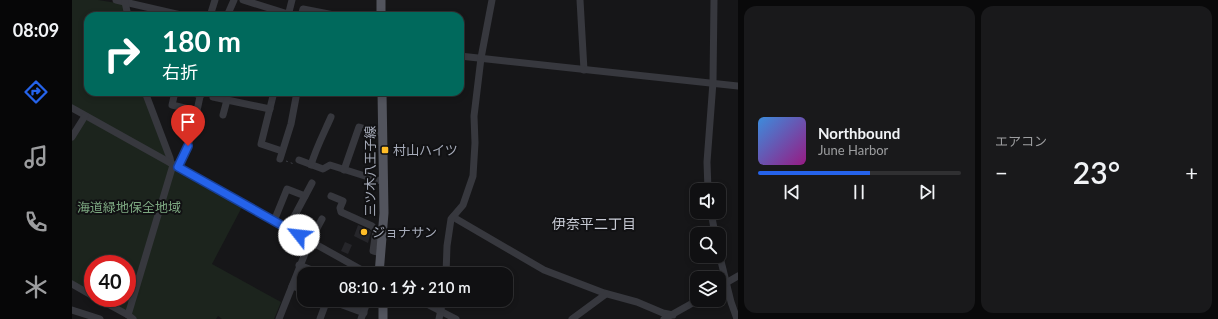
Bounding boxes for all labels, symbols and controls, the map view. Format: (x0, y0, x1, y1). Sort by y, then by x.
text: 08:09 (13, 19, 59, 41)
text: 180 m (162, 24, 241, 58)
icon: right (96, 28, 148, 80)
text: 右折 (162, 61, 198, 83)
icon: directions (22, 78, 50, 106)
pin (171, 105, 205, 146)
icon: arrive (177, 111, 199, 133)
text: Northbound (818, 124, 900, 142)
street label: 三ツ木八王子線 (362, 125, 378, 217)
text: エアコン (995, 133, 1047, 149)
place label: 村山ハイツ (393, 142, 458, 158)
text: June Harbor (818, 142, 888, 158)
icon: music (22, 143, 50, 171)
marker: 村山ハイツ (380, 145, 390, 155)
text: 23° (1073, 154, 1120, 190)
text: − (995, 159, 1008, 186)
text: + (1185, 159, 1198, 186)
icon: previous (781, 181, 803, 203)
icon: pause (848, 181, 870, 203)
icon: next (916, 181, 938, 203)
map controls (690, 183, 726, 307)
button: sound (690, 183, 726, 219)
park label: 海道緑地保全地域 (77, 199, 181, 215)
icon: phone (22, 208, 50, 236)
position arrow (278, 214, 320, 256)
district label: 伊奈平二丁目 (552, 215, 636, 232)
place label: ジョナサン (372, 224, 437, 240)
marker: ジョナサン (359, 227, 369, 237)
button: search (690, 227, 726, 263)
speed limit sign: 40 (84, 255, 136, 307)
button: layers (690, 271, 726, 307)
icon: climate (22, 273, 50, 301)
text: 08:10 · 1 分 · 210 m (339, 278, 471, 296)

